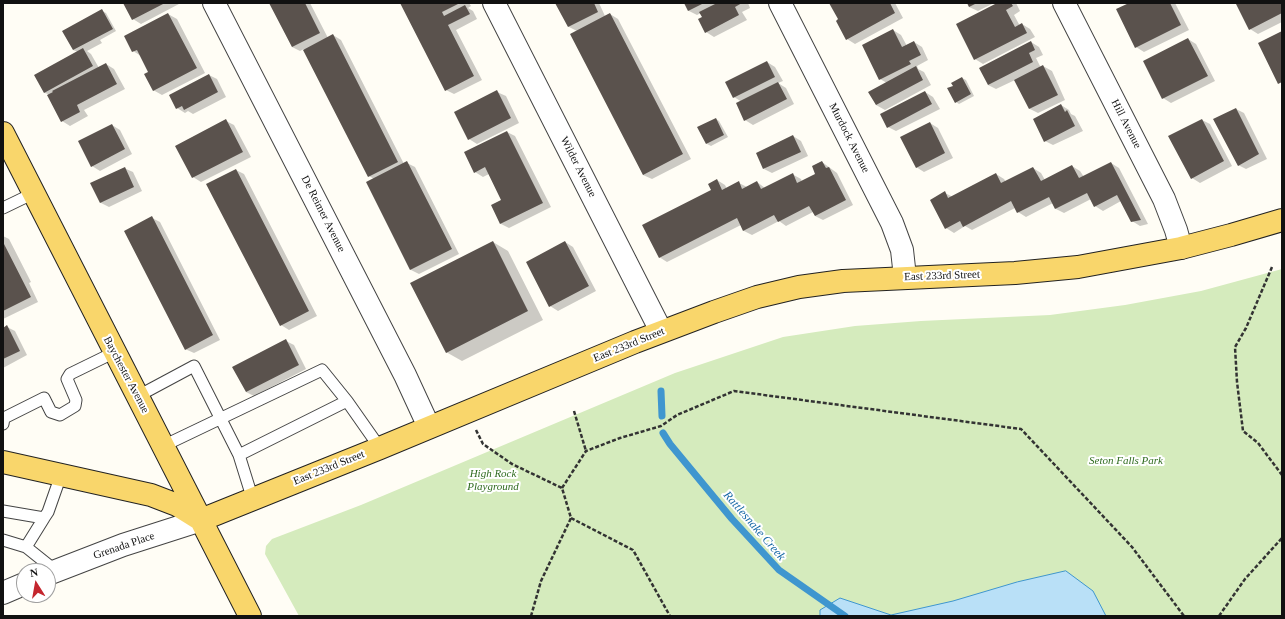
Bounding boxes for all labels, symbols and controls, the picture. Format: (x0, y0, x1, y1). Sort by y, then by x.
street label: Hill Avenue (1108, 97, 1144, 151)
street label: Murdock Avenue (826, 101, 872, 175)
street label: Wilder Avenue (557, 134, 599, 200)
street label: De Reimer Avenue (298, 174, 348, 254)
street label: East 233rd Street (904, 268, 980, 284)
street label: East 233rd Street (591, 325, 667, 365)
street label: Baychester Avenue (100, 334, 152, 416)
street label: East 233rd Street (291, 448, 367, 488)
park label: Seton Falls Park (1089, 454, 1163, 468)
park label: High Rock Playground (467, 467, 519, 493)
water label: Rattlesnake Creek (720, 488, 788, 564)
street label: Grenada Place (92, 529, 156, 563)
north arrow (16, 563, 56, 603)
text: N (29, 566, 39, 579)

